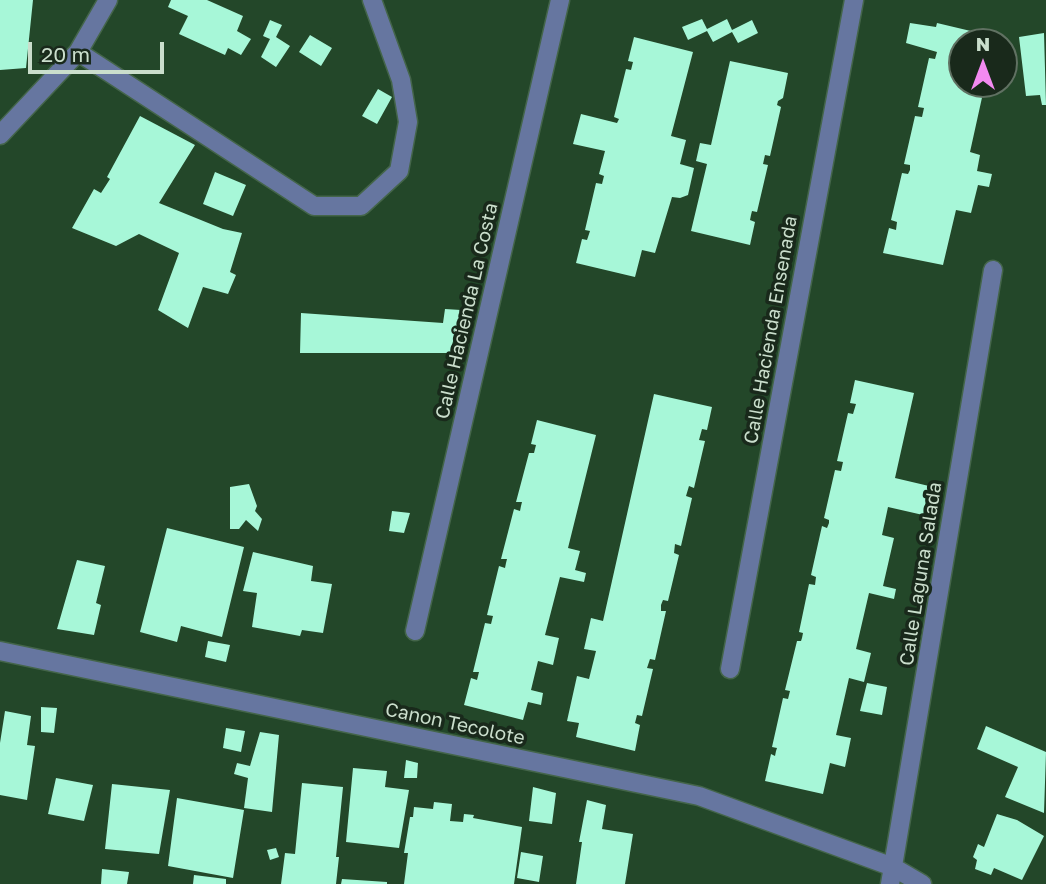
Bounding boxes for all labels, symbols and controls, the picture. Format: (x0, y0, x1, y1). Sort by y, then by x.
scale bar (32, 28, 168, 72)
north arrow (948, 28, 1018, 98)
text: N (976, 32, 990, 55)
text: 20 m (41, 41, 90, 67)
street label: Calle Hacienda La Costa (431, 201, 503, 421)
street label: Calle Hacienda Ensenada (740, 214, 802, 446)
street label: Calle Laguna Salada (895, 481, 947, 667)
street label: Canon Tecolote (383, 698, 527, 750)

